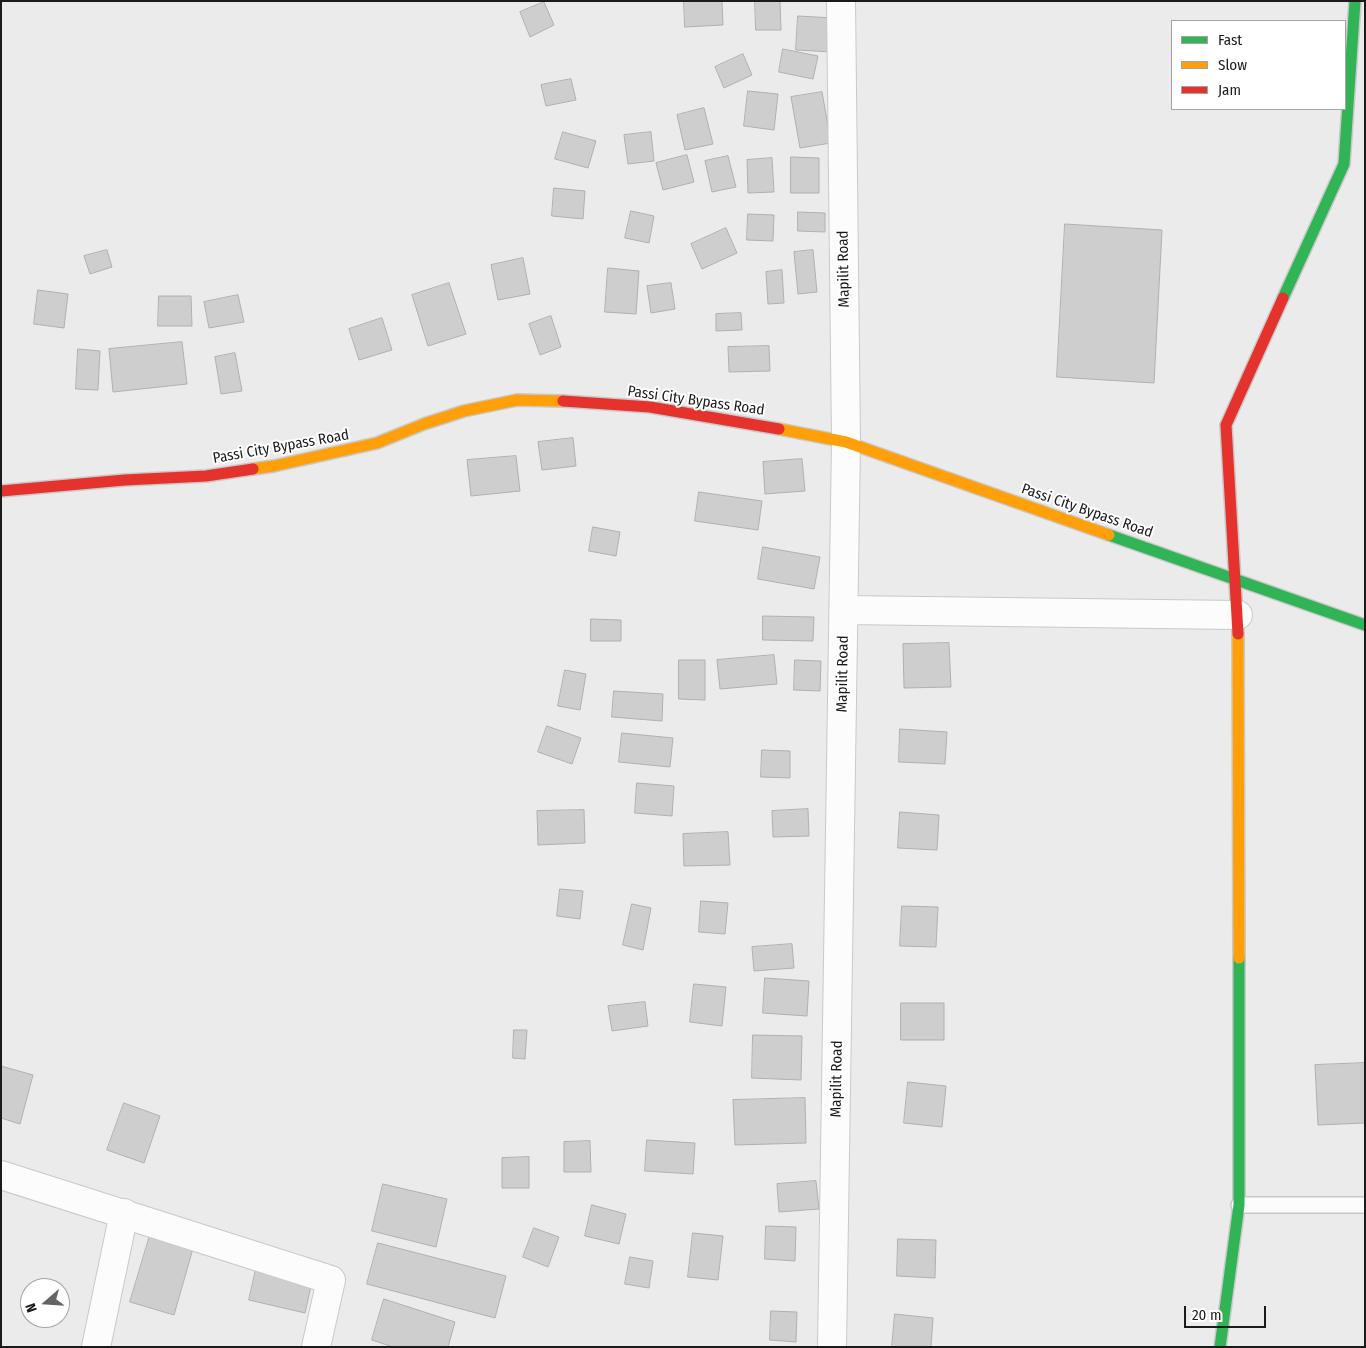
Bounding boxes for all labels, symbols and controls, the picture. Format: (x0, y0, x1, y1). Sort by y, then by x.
legend (1171, 20, 1346, 110)
text: Fast (1218, 31, 1242, 49)
text: Slow (1218, 56, 1247, 74)
text: Jam (1218, 81, 1241, 99)
street label: Mapilit Road (834, 230, 854, 308)
street label: Passi City Bypass Road (626, 382, 766, 420)
street label: Passi City Bypass Road (211, 426, 351, 468)
street label: Passi City Bypass Road (1019, 480, 1155, 542)
street label: Mapilit Road (833, 635, 853, 713)
street label: Mapilit Road (827, 1040, 847, 1118)
north arrow (20, 1278, 70, 1328)
scale bar (1186, 1296, 1268, 1328)
text: N (22, 1301, 41, 1314)
text: 20 m (1192, 1306, 1222, 1324)

